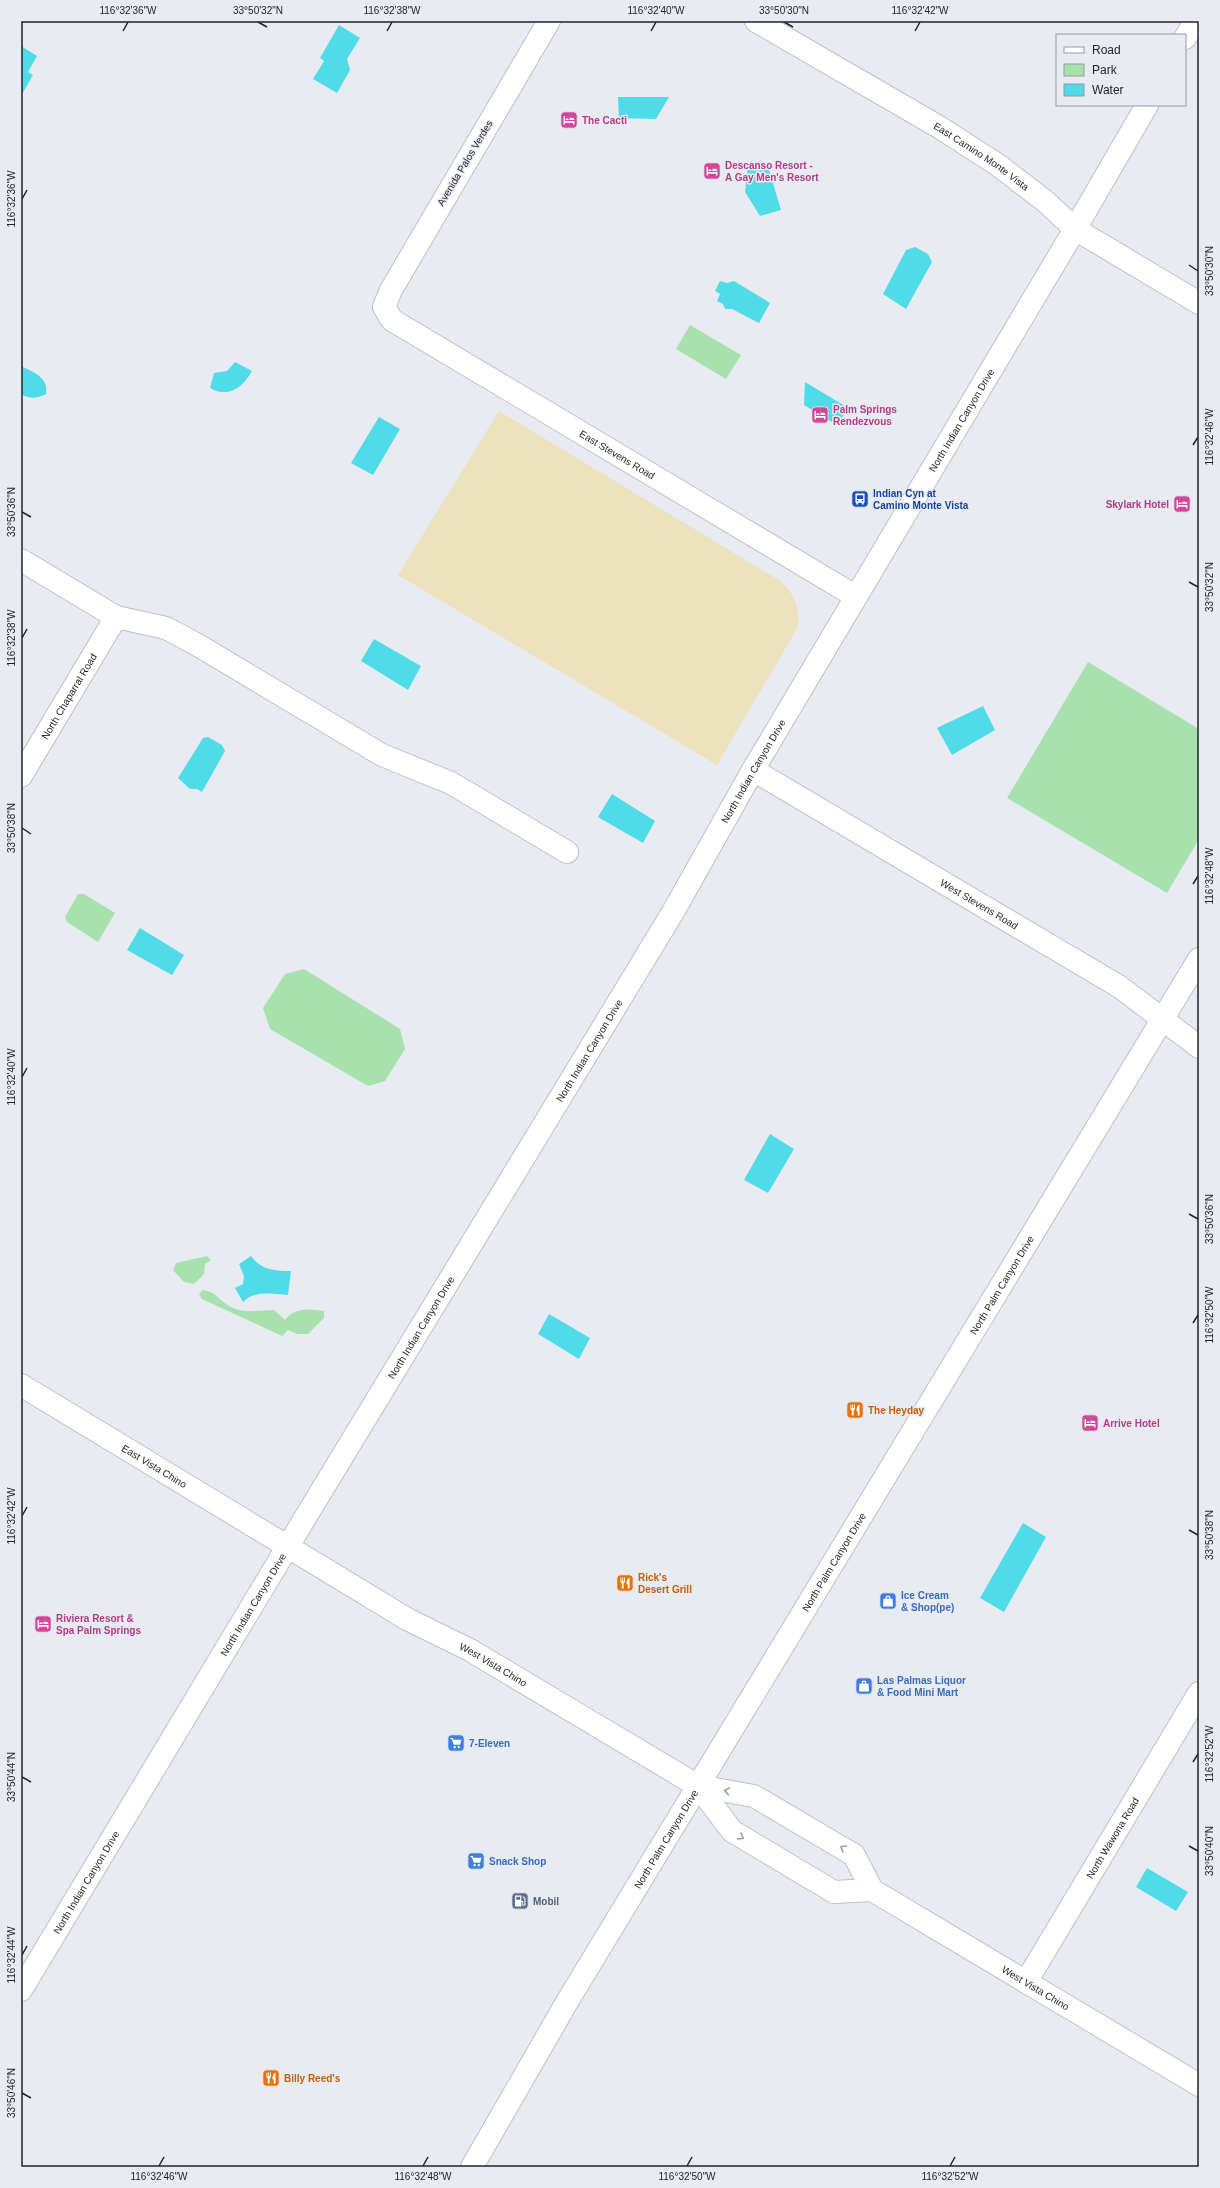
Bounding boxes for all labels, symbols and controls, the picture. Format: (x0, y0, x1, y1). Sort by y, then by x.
text: 116°32'36"W (99, 5, 157, 16)
text: 33°50'32"N (233, 5, 283, 16)
text: 116°32'38"W (363, 5, 421, 16)
text: 116°32'40"W (627, 5, 685, 16)
text: 33°50'30"N (759, 5, 809, 16)
text: 116°32'42"W (891, 5, 949, 16)
legend (1056, 34, 1186, 106)
text: Road (1092, 43, 1121, 57)
text: Park (1092, 63, 1118, 77)
text: Water (1092, 83, 1124, 97)
hotel icon: The Cacti (559, 110, 579, 130)
place label: The Cacti (582, 115, 627, 126)
street label: Avenida Palos Verdes (435, 118, 495, 208)
street label: East Camino Monte Vista (932, 120, 1032, 193)
place label: Descanso Resort - A Gay Men's Resort (725, 160, 819, 183)
hotel icon: Descanso Resort - A Gay Men's Resort (702, 161, 722, 181)
text: 116°32'36"W (6, 170, 17, 228)
text: 33°50'30"N (1204, 246, 1215, 296)
street label: North Indian Canyon Drive (926, 366, 996, 474)
place label: Palm Springs Rendezvous (833, 404, 897, 427)
hotel icon: Palm Springs Rendezvous (810, 405, 830, 425)
text: 116°32'46"W (1204, 408, 1215, 466)
street label: East Stevens Road (578, 428, 657, 481)
text: 33°50'36"N (6, 487, 17, 537)
place label: Indian Cyn at Camino Monte Vista (873, 488, 969, 511)
bus stop icon: Indian Cyn at Camino Monte Vista (850, 489, 870, 509)
hotel icon: Skylark Hotel (1172, 494, 1192, 514)
place label: Skylark Hotel (1106, 499, 1169, 510)
text: 33°50'32"N (1204, 562, 1215, 612)
text: 116°32'38"W (6, 609, 17, 667)
street label: North Chaparral Road (39, 651, 99, 741)
street label: North Indian Canyon Drive (719, 717, 788, 825)
text: 33°50'38"N (6, 803, 17, 853)
text: 116°32'48"W (1204, 847, 1215, 905)
street label: West Stevens Road (939, 877, 1020, 931)
street label: North Indian Canyon Drive (554, 997, 625, 1104)
text: 116°32'40"W (6, 1048, 17, 1106)
text: 33°50'36"N (1204, 1194, 1215, 1244)
street label: North Palm Canyon Drive (967, 1233, 1036, 1336)
street label: North Indian Canyon Drive (386, 1274, 456, 1381)
text: 116°32'50"W (1204, 1286, 1215, 1344)
restaurant icon: The Heyday (845, 1400, 865, 1420)
place label: The Heyday (868, 1405, 925, 1416)
hotel icon: Arrive Hotel (1080, 1413, 1100, 1433)
place label: Arrive Hotel (1103, 1418, 1160, 1429)
street label: East Vista Chino (120, 1442, 189, 1490)
text: 116°32'42"W (6, 1487, 17, 1545)
street label: North Palm Canyon Drive (800, 1510, 868, 1613)
text: 33°50'38"N (1204, 1510, 1215, 1560)
street label: North Indian Canyon Drive (218, 1551, 288, 1658)
place label: Rick's Desert Grill (638, 1572, 692, 1595)
restaurant icon: Rick's Desert Grill (615, 1573, 635, 1593)
place label: Ice Cream & Shop(pe) (901, 1590, 954, 1613)
shop icon: Ice Cream & Shop(pe) (878, 1591, 898, 1611)
place label: Riviera Resort & Spa Palm Springs (56, 1613, 141, 1636)
hotel icon: Riviera Resort & Spa Palm Springs (33, 1614, 53, 1634)
street label: West Vista Chino (458, 1640, 530, 1689)
place label: Las Palmas Liquor & Food Mini Mart (877, 1675, 966, 1698)
shop icon: Las Palmas Liquor & Food Mini Mart (854, 1676, 874, 1696)
text: 116°32'52"W (1204, 1725, 1215, 1783)
supermarket icon: 7-Eleven (446, 1733, 466, 1753)
place label: 7-Eleven (469, 1738, 510, 1749)
text: 33°50'44"N (6, 1752, 17, 1802)
street label: North Palm Canyon Drive (632, 1787, 700, 1890)
one-way arrow (724, 1787, 730, 1796)
street label: North Wawona Road (1084, 1795, 1141, 1880)
text: 33°50'40"N (1204, 1826, 1215, 1876)
street label: North Indian Canyon Drive (51, 1828, 121, 1935)
one-way arrow (737, 1832, 744, 1839)
one-way arrow (840, 1845, 847, 1853)
supermarket icon: Snack Shop (466, 1851, 486, 1871)
place label: Snack Shop (489, 1856, 546, 1867)
fuel station icon: Mobil (510, 1891, 530, 1911)
place label: Mobil (533, 1896, 559, 1907)
text: 116°32'44"W (6, 1926, 17, 1984)
street label: West Vista Chino (1000, 1963, 1072, 2012)
text: 33°50'46"N (6, 2068, 17, 2118)
restaurant icon: Billy Reed's (261, 2068, 281, 2088)
place label: Billy Reed's (284, 2073, 341, 2084)
text: 116°32'46"W (130, 2171, 188, 2182)
text: 116°32'48"W (394, 2171, 452, 2182)
text: 116°32'50"W (658, 2171, 716, 2182)
text: 116°32'52"W (921, 2171, 979, 2182)

